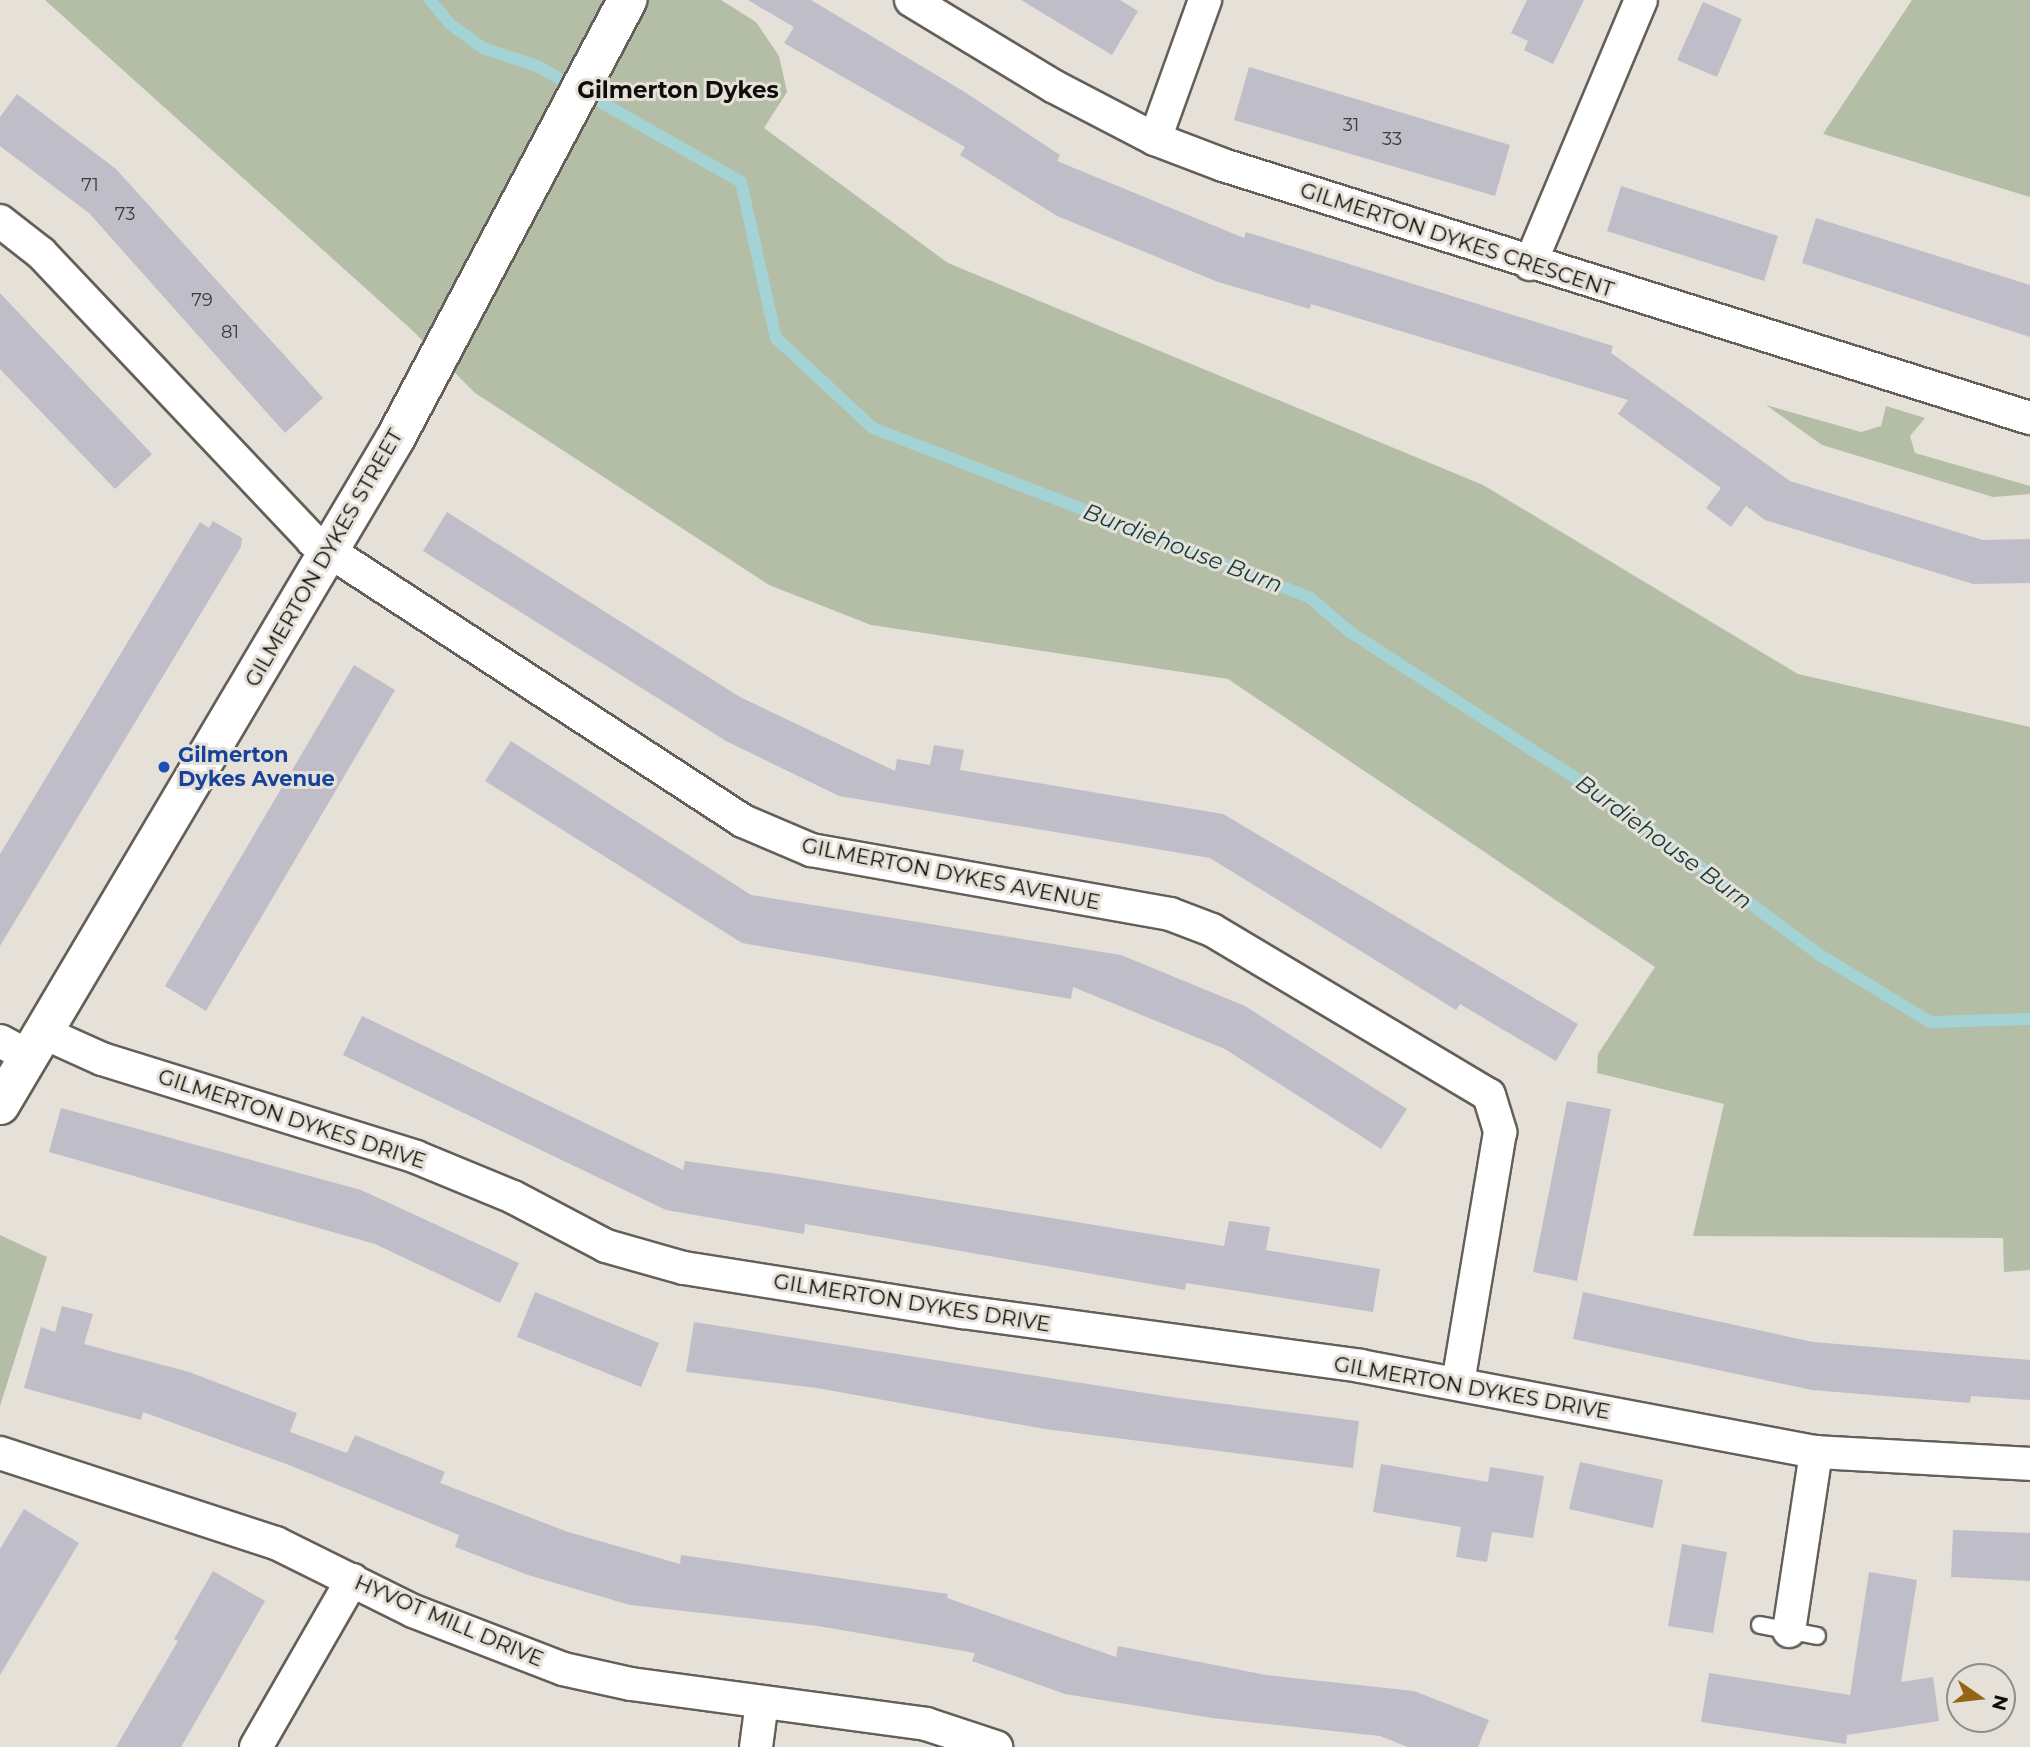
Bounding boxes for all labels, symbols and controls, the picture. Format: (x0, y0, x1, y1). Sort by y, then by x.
district label: Gilmerton Dykes (577, 76, 779, 104)
house number: 31 (1343, 114, 1359, 136)
house number: 33 (1382, 128, 1402, 150)
house number: 71 (81, 174, 99, 196)
street label: GILMERTON DYKES CRESCENT (1297, 177, 1617, 303)
house number: 73 (115, 203, 135, 225)
house number: 79 (191, 289, 213, 311)
house number: 81 (221, 321, 239, 343)
street label: GILMERTON DYKES STREET (240, 425, 408, 691)
water label: Burdiehouse Burn (1079, 497, 1287, 599)
place label: Gilmerton Dykes Avenue (178, 742, 335, 792)
marker: Gilmerton Dykes Avenue (156, 759, 172, 775)
water label: Burdiehouse Burn (1570, 769, 1758, 915)
street label: GILMERTON DYKES AVENUE (800, 833, 1102, 915)
street label: GILMERTON DYKES DRIVE (155, 1064, 429, 1174)
street label: GILMERTON DYKES DRIVE (772, 1269, 1052, 1337)
street label: GILMERTON DYKES DRIVE (1332, 1351, 1612, 1425)
street label: HYVOT MILL DRIVE (351, 1570, 547, 1672)
north arrow (1946, 1663, 2016, 1733)
text: N (1987, 1692, 2013, 1713)

